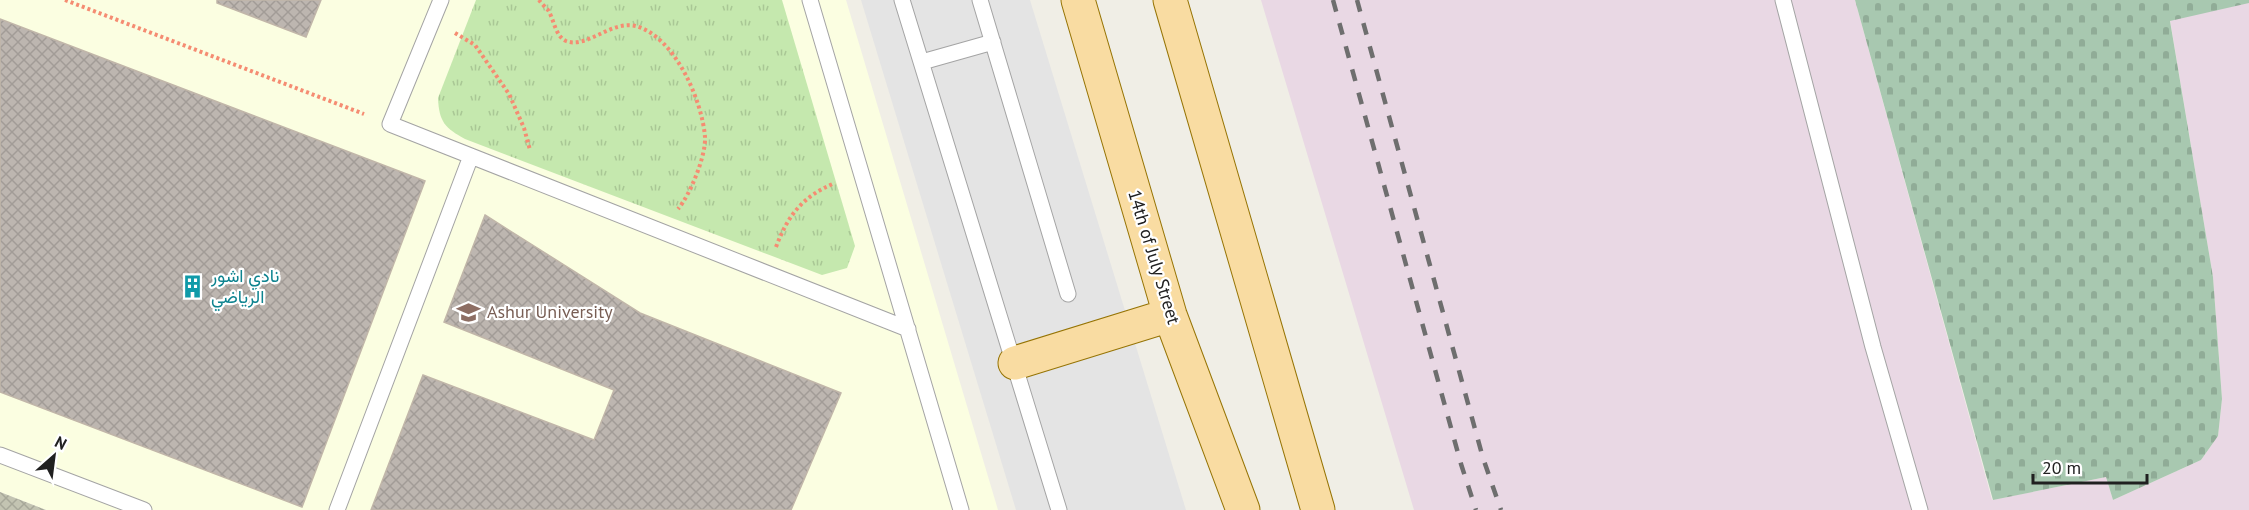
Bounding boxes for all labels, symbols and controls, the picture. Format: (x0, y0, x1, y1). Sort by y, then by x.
street label: 14th of July Street (1123, 187, 1186, 327)
place label: نادي اشور الرياضي (210, 264, 280, 312)
building icon: نادي اشور الرياضي (180, 273, 206, 299)
school or university icon: Ashur University (456, 299, 482, 325)
place label: Ashur University (487, 300, 613, 323)
north arrow (24, 426, 84, 486)
text: N (52, 431, 70, 454)
scale bar (2033, 447, 2147, 485)
text: 20 m (2042, 456, 2081, 479)

